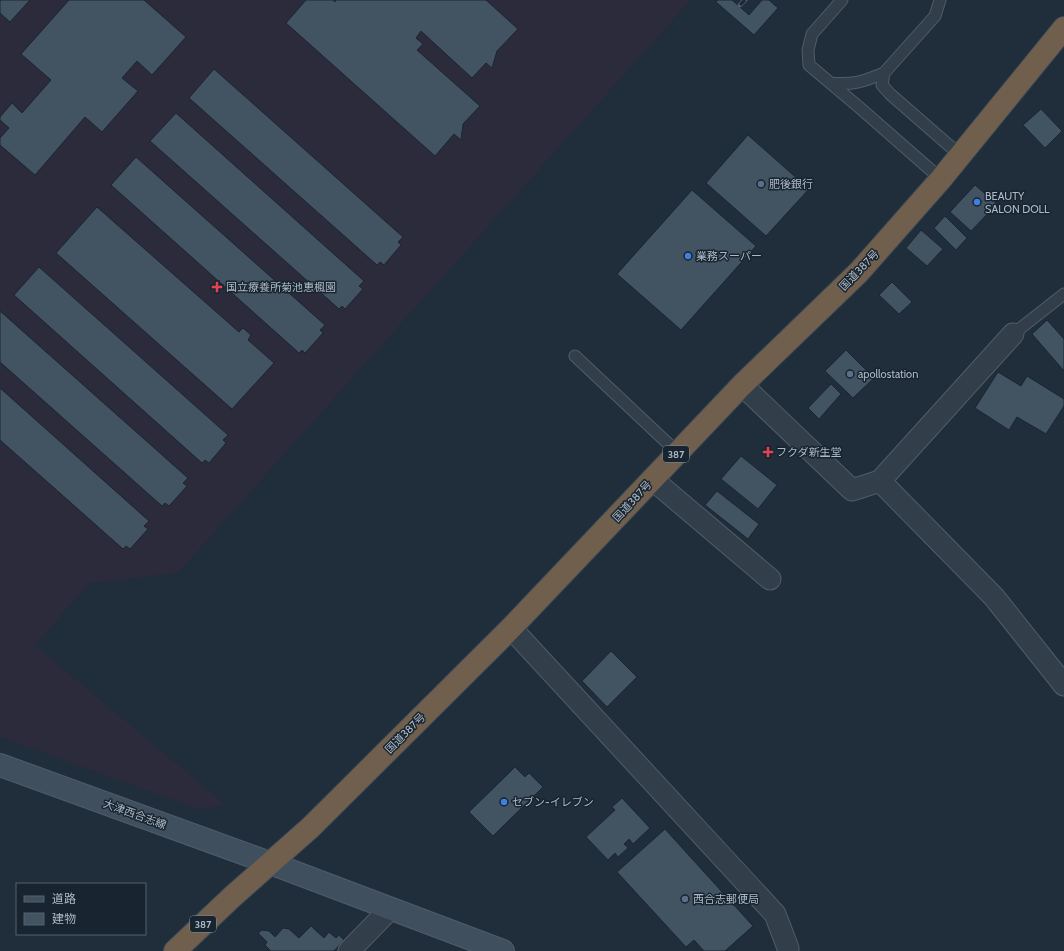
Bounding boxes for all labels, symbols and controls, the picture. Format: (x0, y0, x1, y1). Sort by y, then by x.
place label: 肥後銀行 (769, 177, 813, 191)
marker: 肥後銀行 (756, 179, 766, 189)
place label: BEAUTY SALON DOLL (985, 189, 1050, 216)
marker: BEAUTY SALON DOLL (972, 197, 982, 207)
street label: 国道387号 (836, 247, 882, 293)
place label: 業務スーパー (696, 249, 762, 263)
marker: 業務スーパー (683, 251, 693, 261)
place label: 国立療養所菊池恵楓園 (226, 280, 336, 294)
marker: 国立療養所菊池恵楓園 (211, 281, 223, 293)
place label: apollostation (858, 367, 918, 381)
marker: apollostation (845, 369, 855, 379)
place label: フクダ新生堂 (776, 445, 842, 459)
road number: 387 (663, 446, 689, 462)
marker: フクダ新生堂 (763, 447, 773, 457)
street label: 国道387号 (609, 478, 655, 524)
street label: 国道387号 (382, 710, 428, 756)
place label: セブン-イレブン (512, 795, 594, 809)
street label: 大津西合志線 (102, 796, 168, 832)
marker: セブン-イレブン (499, 797, 509, 807)
legend (16, 883, 146, 935)
text: 道路 (52, 891, 76, 906)
place label: 西合志郵便局 (693, 892, 759, 906)
marker: 西合志郵便局 (680, 894, 690, 904)
text: 建物 (52, 911, 76, 926)
road number: 387 (190, 916, 216, 932)

